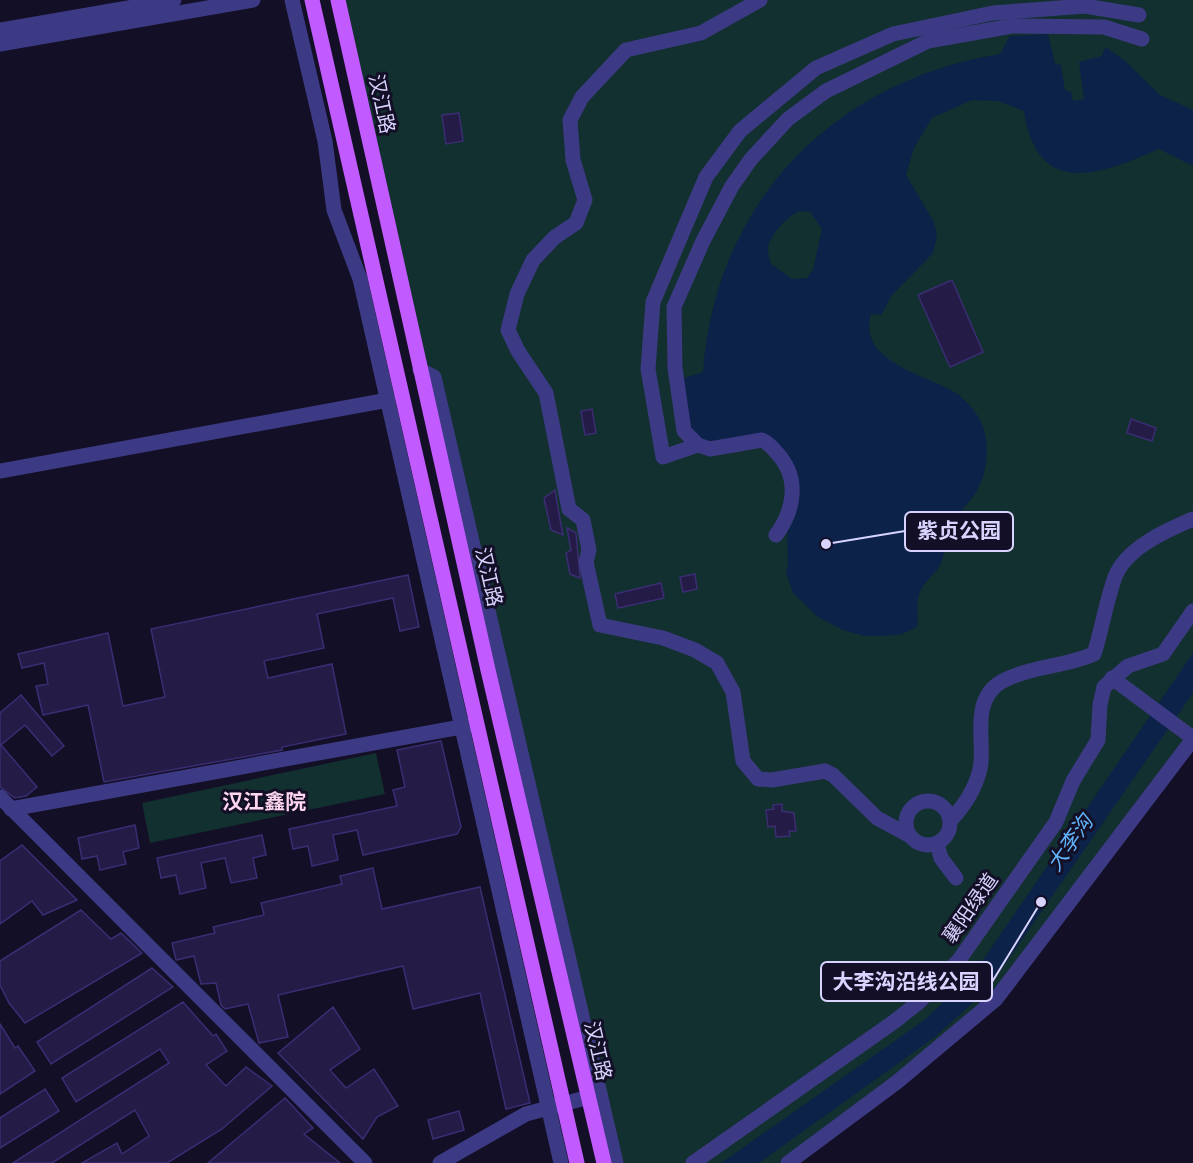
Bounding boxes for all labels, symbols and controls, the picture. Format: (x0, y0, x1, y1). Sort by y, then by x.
street label: 汉江路 (363, 72, 401, 136)
callout: 紫贞公园 (905, 512, 1013, 551)
text: 紫贞公园 (917, 517, 1001, 544)
street label: 汉江路 (470, 545, 508, 609)
district label: 汉江鑫院 (222, 788, 306, 815)
water label: 大李沟 (1040, 808, 1100, 876)
street label: 襄阳绿道 (936, 868, 1004, 948)
callout: 大李沟沿线公园 (821, 962, 992, 1001)
text: 大李沟沿线公园 (833, 968, 980, 995)
street label: 汉江路 (579, 1019, 617, 1083)

